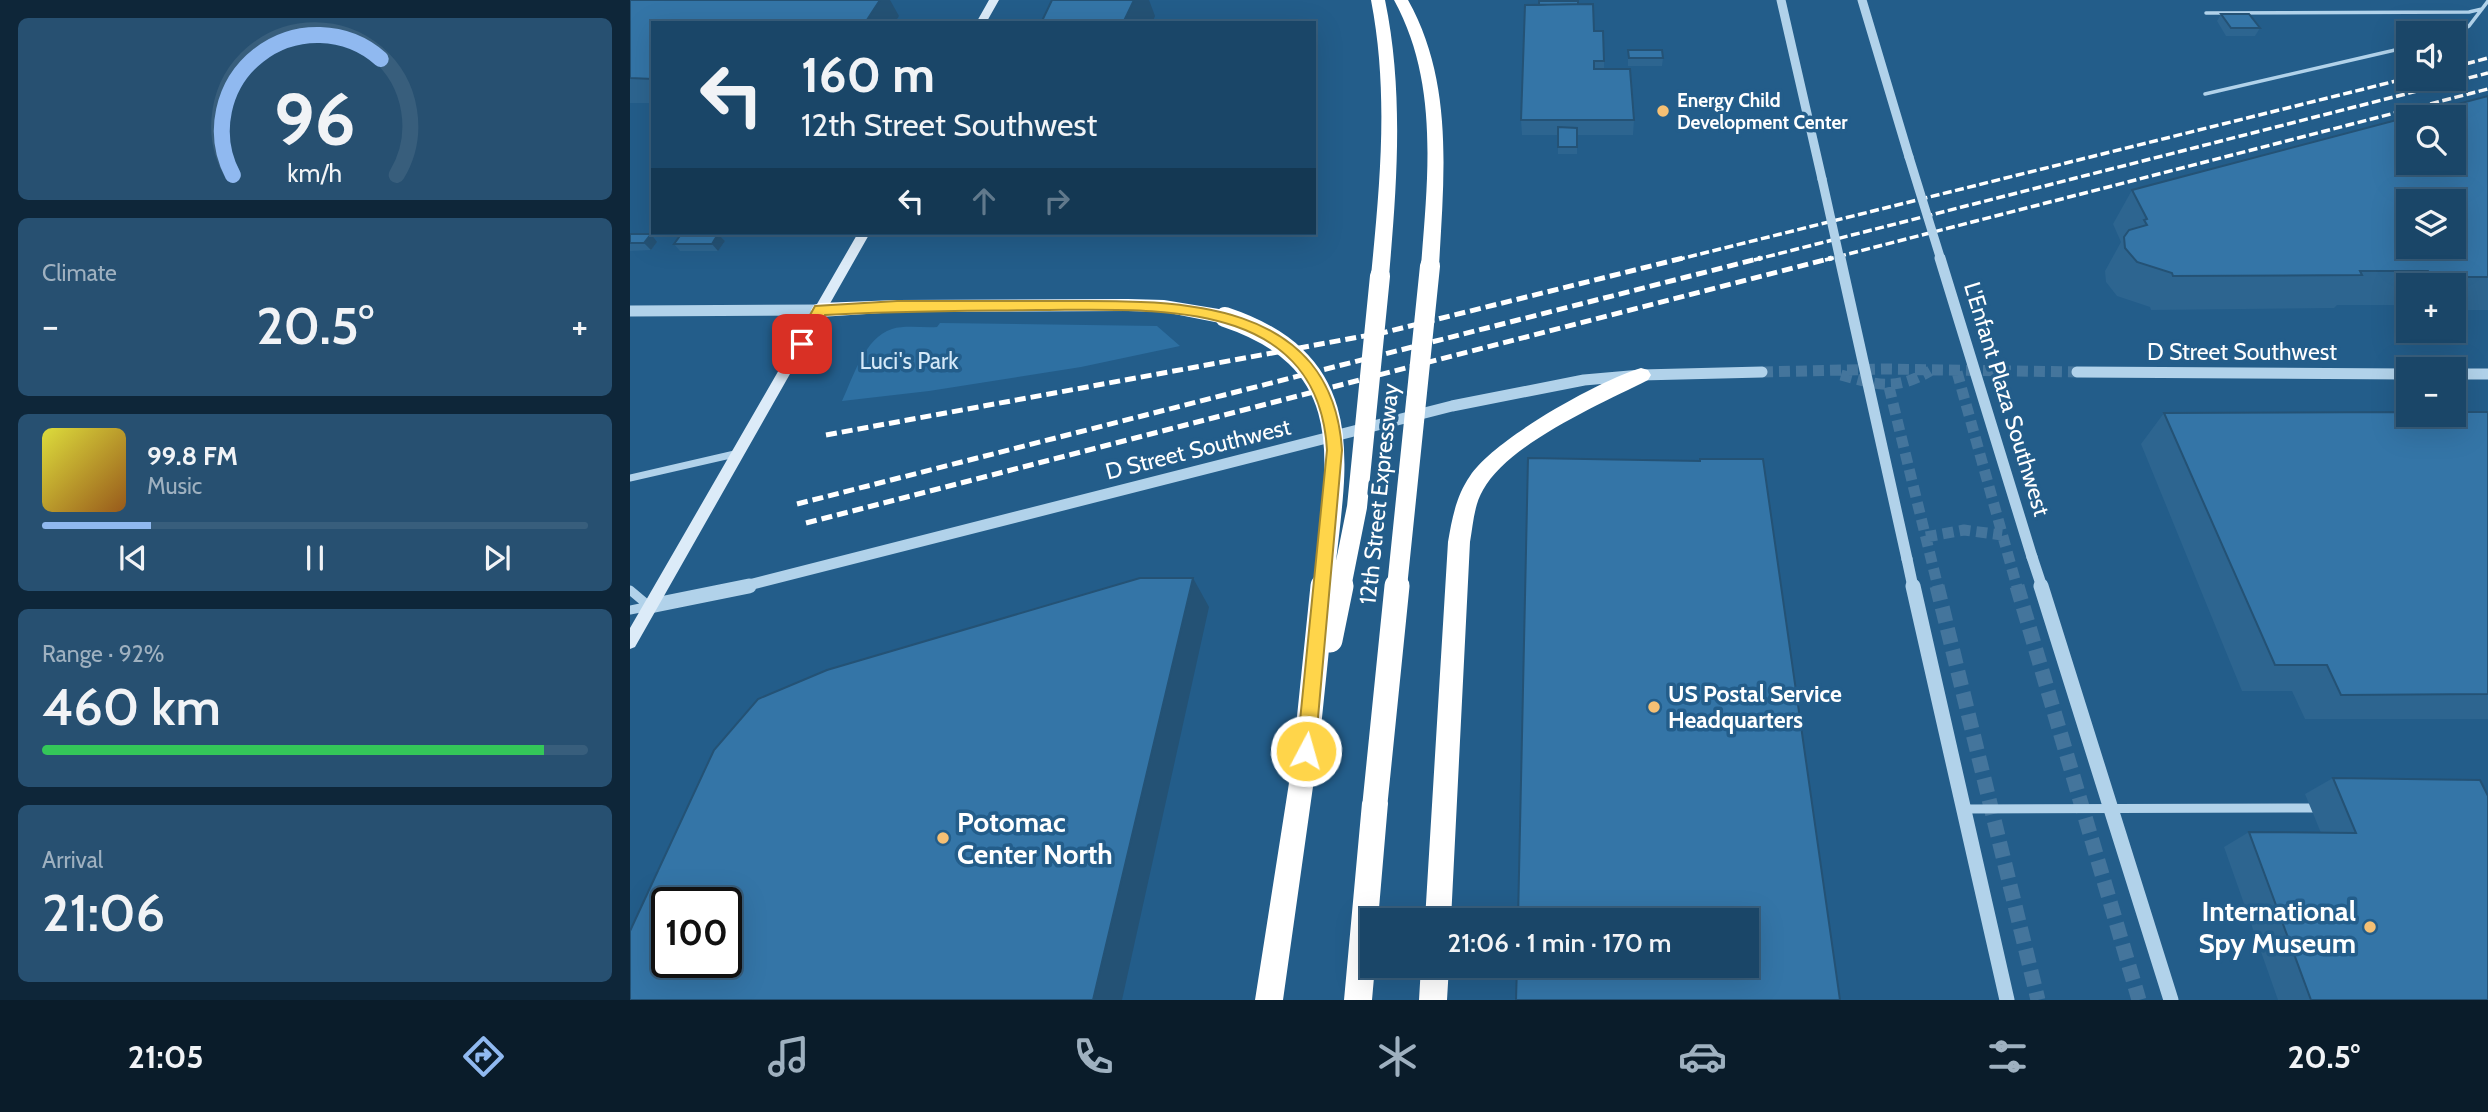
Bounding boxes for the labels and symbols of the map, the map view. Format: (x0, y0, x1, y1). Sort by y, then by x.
place label: Energy Child Development Center (1677, 89, 1848, 134)
marker: Energy Child Development Center (1655, 103, 1671, 119)
street label: L'Enfant Plaza Southwest (1958, 279, 2056, 520)
pin (772, 314, 832, 374)
street label: D Street Southwest (2147, 338, 2337, 366)
park label: Luci's Park (859, 347, 959, 375)
street label: 12th Street Expressway (1353, 382, 1405, 606)
street label: D Street Southwest (1102, 412, 1294, 486)
place label: US Postal Service Headquarters (1668, 680, 1842, 734)
marker: US Postal Service Headquarters (1646, 699, 1662, 715)
position arrow (1269, 714, 1343, 788)
place label: Potomac Center North (957, 805, 1113, 871)
marker: Potomac Center North (935, 830, 951, 846)
speed limit sign: 100 (651, 887, 742, 978)
place label: International Spy Museum (2198, 894, 2356, 960)
marker: International Spy Museum (2362, 919, 2378, 935)

